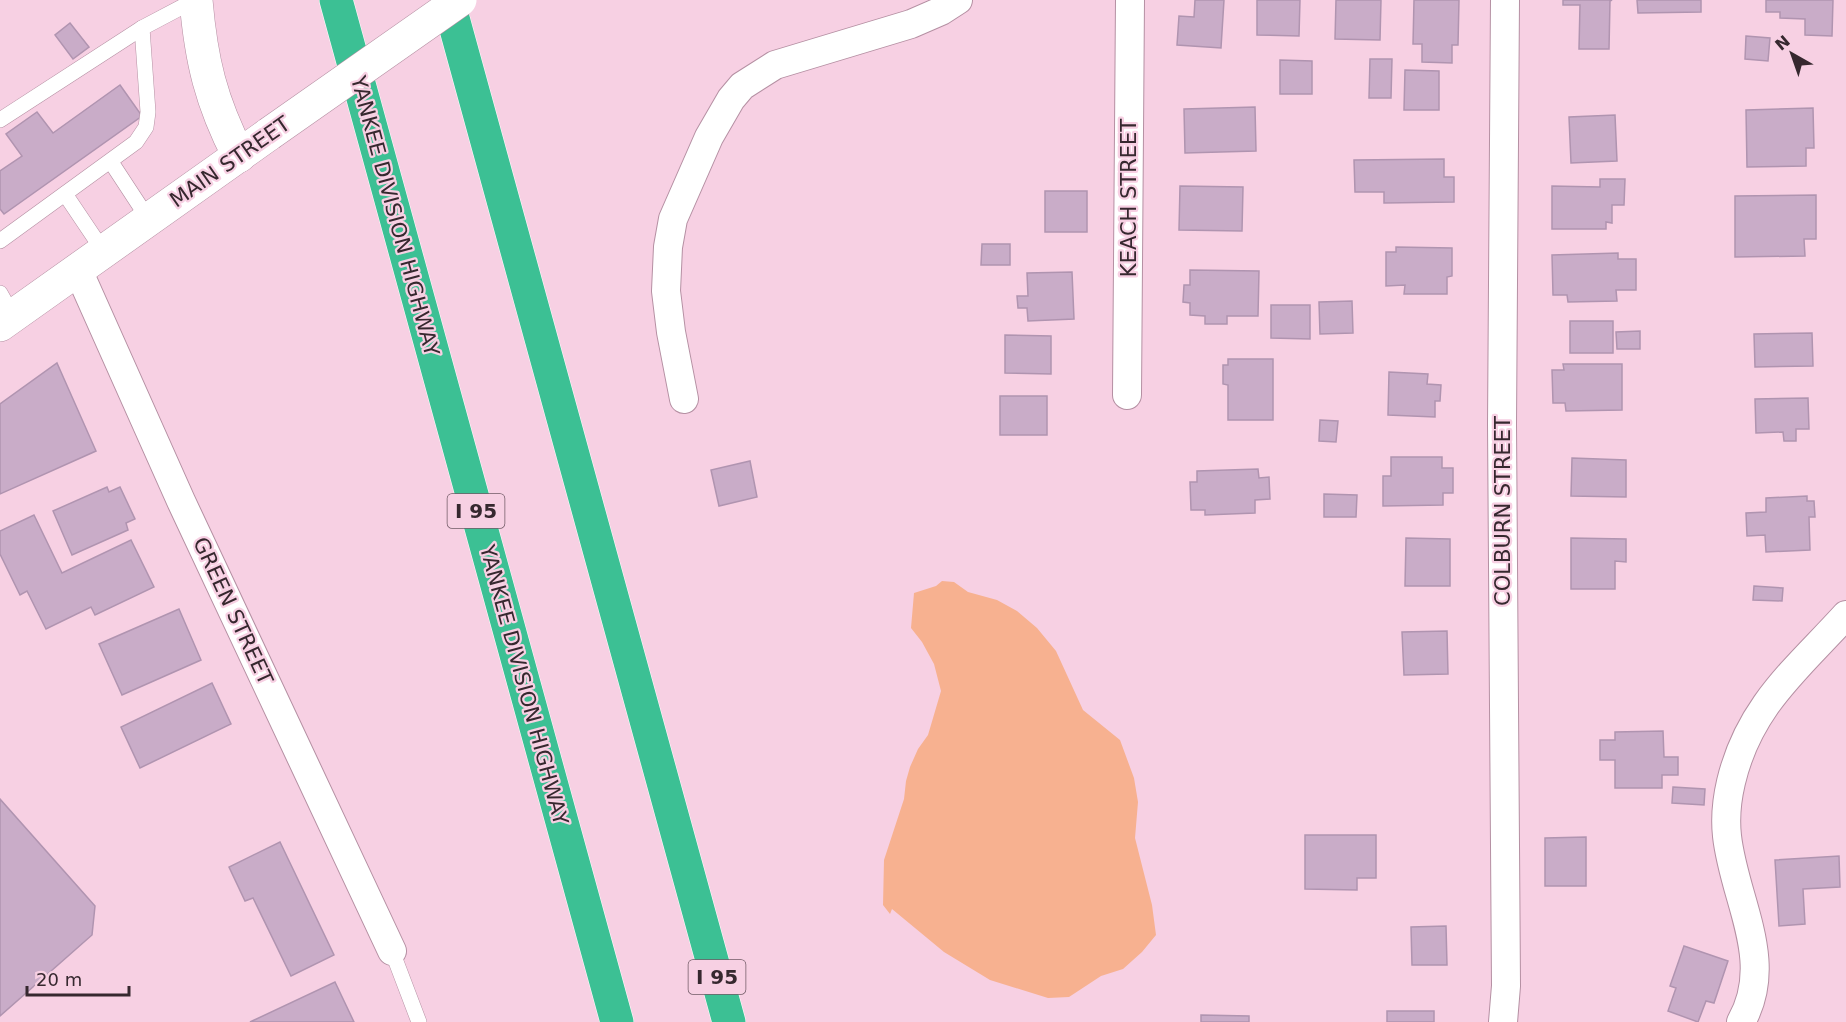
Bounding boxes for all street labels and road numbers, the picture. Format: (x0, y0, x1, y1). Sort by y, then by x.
street label: YANKEE DIVISION HIGHWAY (346, 72, 444, 359)
street label: MAIN STREET (165, 112, 295, 212)
street label: KEACH STREET (1117, 119, 1141, 277)
street label: COLBURN STREET (1491, 416, 1515, 606)
road number: I 95 (448, 494, 504, 528)
street label: GREEN STREET (188, 533, 278, 689)
street label: YANKEE DIVISION HIGHWAY (475, 541, 573, 828)
road number: I 95 (688, 960, 746, 994)

